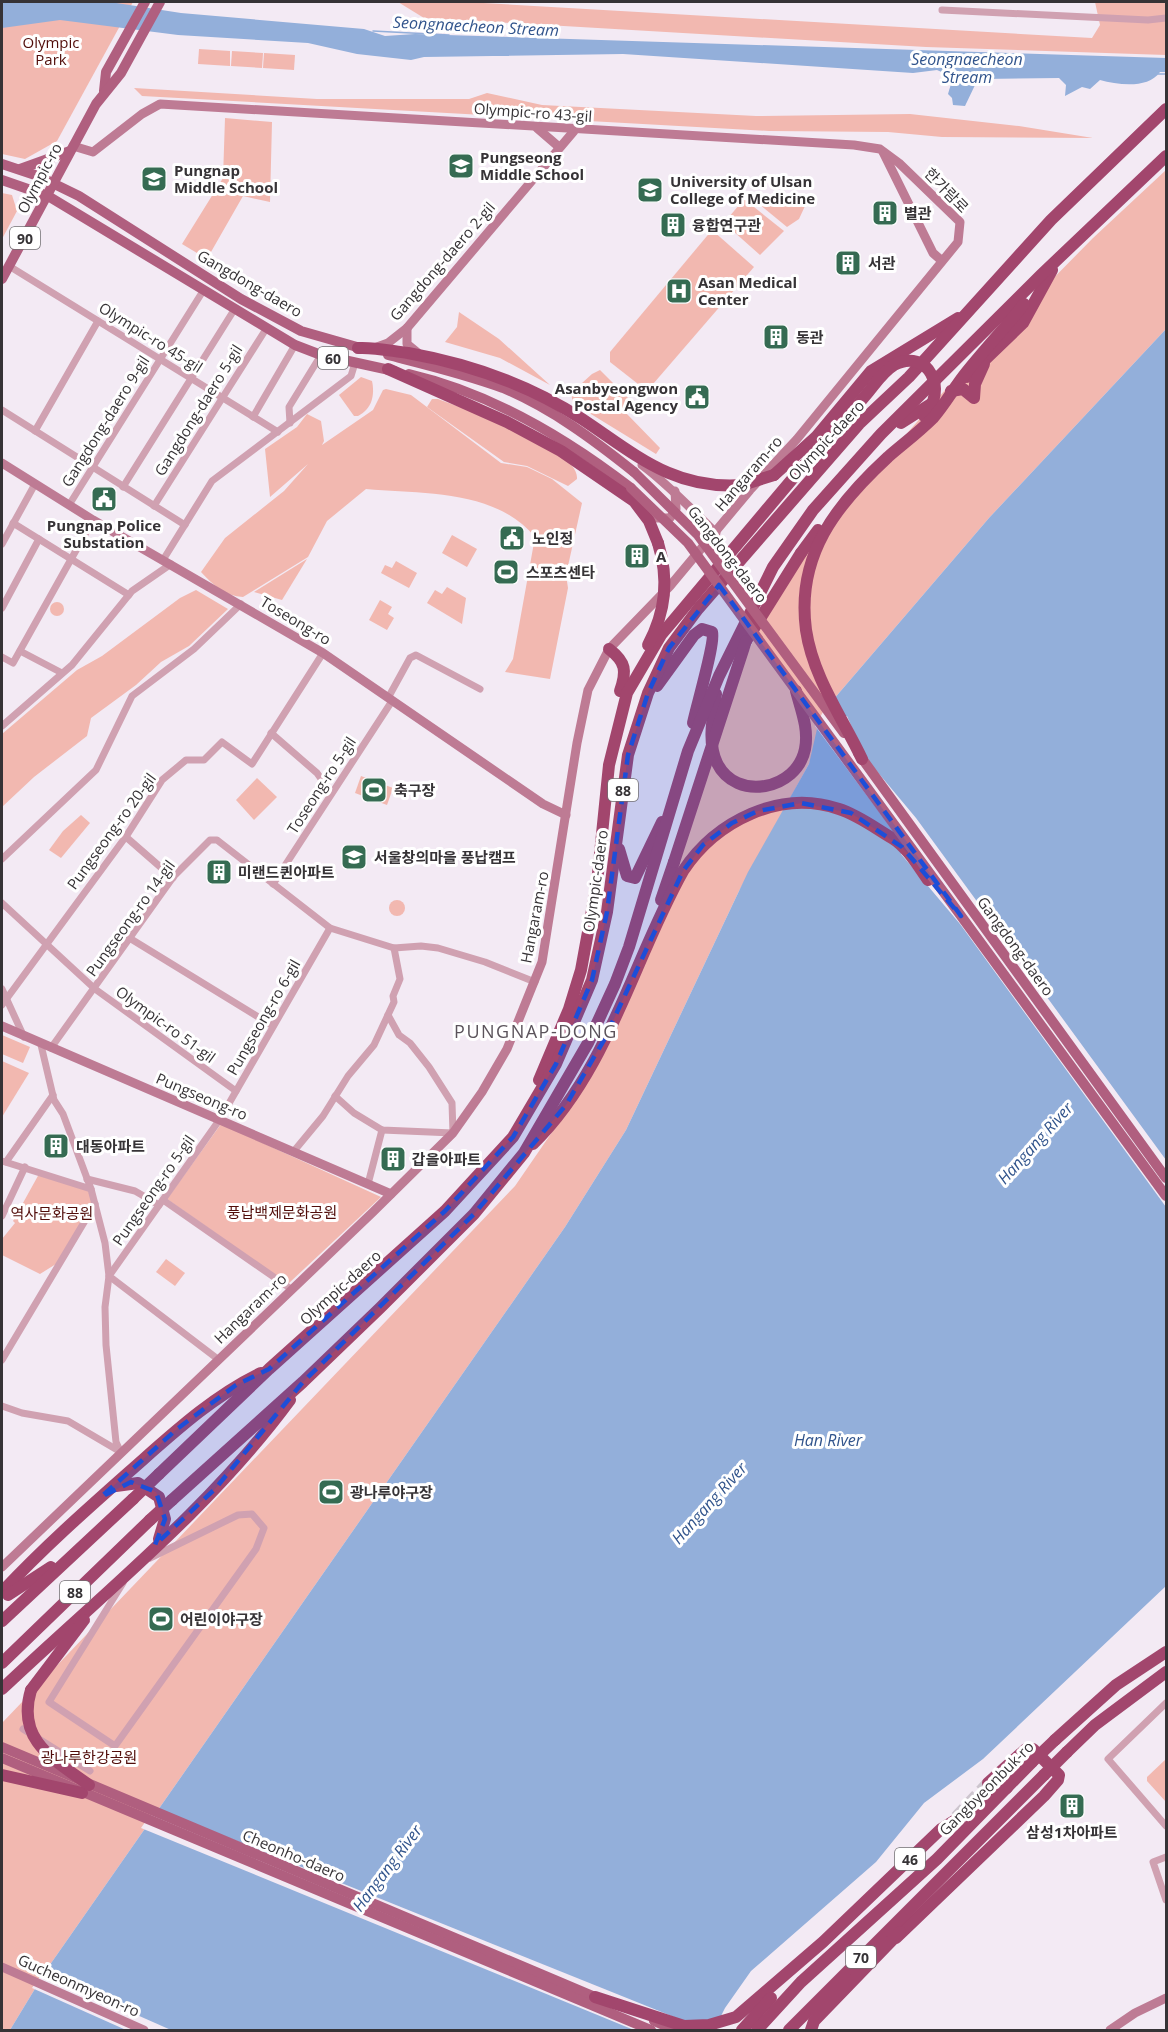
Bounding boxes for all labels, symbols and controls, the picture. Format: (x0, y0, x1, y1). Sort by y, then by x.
water label: Seongnaecheon Stream (392, 11, 560, 41)
park label: Olympic Park (22, 32, 80, 69)
water label: Seongnaecheon Stream (911, 48, 1023, 88)
street label: Olympic-ro 43-gil (473, 98, 593, 126)
street label: Olympic-ro (12, 139, 66, 217)
place label: Pungseong Middle School (480, 147, 584, 184)
school or university icon: Pungseong Middle School (446, 151, 476, 181)
place label: Pungnap Middle School (174, 160, 278, 197)
street label: 한가람로 (921, 163, 973, 217)
school or university icon: Pungnap Middle School (139, 164, 169, 194)
place label: University of Ulsan College of Medicine (670, 171, 815, 208)
school or university icon: University of Ulsan College of Medicine (635, 175, 665, 205)
street label: Gangdong-daero 2-gil (385, 197, 499, 325)
building icon: 별관 (870, 198, 900, 228)
place label: 별관 (904, 203, 932, 223)
building icon: 융합연구관 (658, 210, 688, 240)
place label: 융합연구관 (692, 215, 761, 235)
road number: 90 (10, 227, 40, 249)
street label: Gangdong-daero (194, 245, 306, 321)
building icon: 서관 (833, 248, 863, 278)
place label: 서관 (868, 253, 896, 273)
place label: Asan Medical Center (698, 272, 797, 309)
hospital icon: Asan Medical Center (664, 276, 694, 306)
street label: Olympic-ro 45-gil (95, 297, 207, 377)
building icon: 동관 (761, 322, 791, 352)
place label: 동관 (796, 327, 824, 347)
street label: Gangdong-daero 5-gil (149, 341, 247, 479)
road number: 60 (318, 347, 348, 369)
street label: Gangdong-daero 9-gil (56, 352, 154, 490)
place label: Asanbyeongwon Postal Agency (555, 378, 678, 415)
public building icon: Asanbyeongwon Postal Agency (682, 382, 712, 412)
street label: Olympic-daero (784, 396, 868, 484)
street label: Hangaram-ro (710, 431, 786, 515)
public building icon: Pungnap Police Substation (89, 484, 119, 514)
street label: Gangdong-daero (684, 501, 772, 607)
place label: Pungnap Police Substation (47, 515, 161, 552)
public building icon: 노인정 (497, 523, 527, 553)
place label: 노인정 (532, 528, 573, 548)
building icon: A (622, 541, 652, 571)
place label: A (656, 546, 667, 566)
sports icon: 스포츠센타 (491, 557, 521, 587)
place label: 스포츠센타 (526, 562, 595, 582)
street label: Toseong-ro (257, 591, 335, 649)
street label: Toseong-ro 5-gil (282, 732, 360, 838)
street label: Pungseong-ro 20-gil (62, 769, 160, 893)
sports icon: 축구장 (359, 775, 389, 805)
road number: 88 (608, 779, 638, 801)
place label: 축구장 (394, 780, 436, 800)
street label: Olympic-daero (578, 829, 612, 933)
school or university icon: 서울창의마을 풍납캠프 (339, 842, 369, 872)
place label: 서울창의마을 풍납캠프 (374, 847, 516, 867)
street label: Pungseong-ro 14-gil (81, 856, 179, 980)
building icon: 미랜드퀸아파트 (204, 857, 234, 887)
place label: 미랜드퀸아파트 (238, 862, 335, 882)
street label: Hangaram-ro (515, 869, 553, 965)
street label: Gangdong-daero (973, 892, 1059, 1000)
street label: Pungseong-ro 6-gil (222, 955, 304, 1079)
street label: Olympic-ro 51-gil (112, 981, 220, 1067)
district label: PUNGNAP-DONG (454, 1019, 618, 1043)
street label: Pungseong-ro (153, 1068, 251, 1124)
water label: Hangang River (992, 1097, 1078, 1189)
building icon: 대동아파트 (41, 1131, 71, 1161)
street label: Pungseong-ro 5-gil (107, 1131, 199, 1249)
place label: 대동아파트 (76, 1136, 145, 1156)
building icon: 갑을아파트 (378, 1144, 408, 1174)
place label: 갑을아파트 (412, 1149, 481, 1169)
park label: 풍납백제문화공원 (227, 1202, 337, 1222)
park label: 역사문화공원 (11, 1203, 93, 1223)
street label: Olympic-daero (295, 1245, 385, 1329)
street label: Hangaram-ro (209, 1268, 291, 1348)
water label: Han River (794, 1429, 863, 1451)
water label: Hangang River (666, 1457, 752, 1549)
sports icon: 광나루야구장 (316, 1477, 346, 1507)
place label: 광나루야구장 (350, 1482, 433, 1502)
road number: 88 (60, 1581, 90, 1603)
sports icon: 어린이야구장 (146, 1604, 176, 1634)
place label: 어린이야구장 (180, 1609, 263, 1629)
street label: Gangbyeonbuk-ro (934, 1736, 1038, 1840)
park label: 광나루한강공원 (41, 1747, 137, 1767)
building icon: 삼성1차아파트 (1057, 1791, 1087, 1821)
water label: Hangang River (347, 1820, 427, 1916)
place label: 삼성1차아파트 (1026, 1822, 1118, 1842)
street label: Cheonho-daero (240, 1824, 348, 1886)
road number: 46 (895, 1848, 925, 1870)
road number: 70 (846, 1946, 876, 1968)
street label: Gucheonmyeon-ro (15, 1949, 143, 2021)

